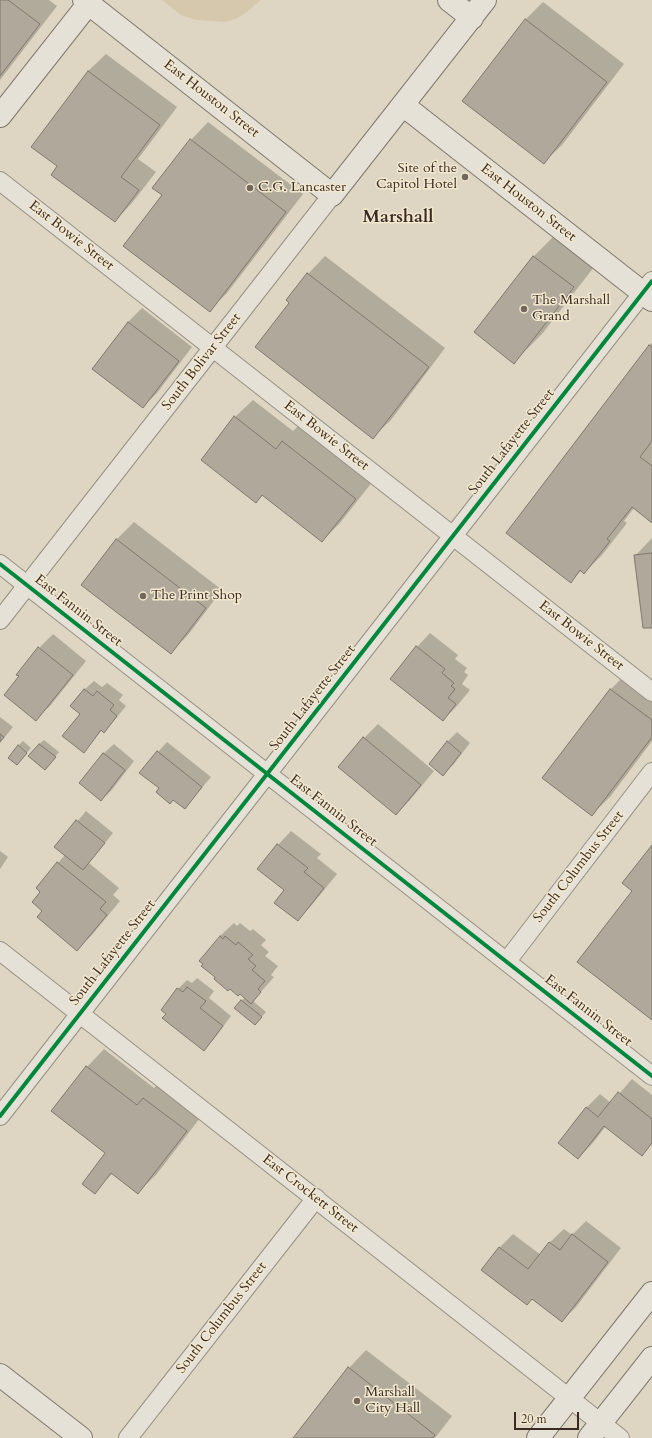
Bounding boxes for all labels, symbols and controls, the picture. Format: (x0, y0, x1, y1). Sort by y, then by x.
street label: East Houston Street (160, 56, 262, 142)
street label: East Houston Street (477, 160, 579, 246)
place label: Site of the Capitol Hotel (376, 161, 457, 194)
marker: Site of the Capitol Hotel (460, 172, 470, 182)
place label: C.G. Lancaster (258, 180, 346, 196)
marker: C.G. Lancaster (245, 183, 255, 193)
street label: East Bowie Street (25, 197, 117, 275)
district label: Marshall (363, 207, 433, 229)
place label: The Marshall Grand (532, 293, 610, 326)
marker: The Marshall Grand (519, 304, 529, 314)
street label: South Bolivar Street (159, 310, 245, 414)
street label: South Lafayette Street (466, 386, 558, 498)
street label: East Bowie Street (280, 397, 372, 475)
street label: East Fannin Street (31, 571, 125, 651)
place label: The Print Shop (151, 588, 242, 604)
marker: The Print Shop (138, 591, 148, 601)
street label: East Bowie Street (535, 597, 627, 675)
street label: South Lafayette Street (267, 642, 359, 754)
street label: East Fannin Street (286, 771, 380, 851)
street label: South Columbus Street (530, 808, 628, 926)
street label: South Lafayette Street (67, 897, 159, 1009)
street label: East Fannin Street (541, 971, 635, 1051)
street label: East Crockett Street (259, 1151, 361, 1237)
street label: South Columbus Street (173, 1259, 271, 1377)
place label: Marshall City Hall (365, 1385, 420, 1418)
marker: Marshall City Hall (352, 1396, 362, 1406)
scale bar (516, 1404, 581, 1430)
text: 20 m (521, 1411, 547, 1427)

